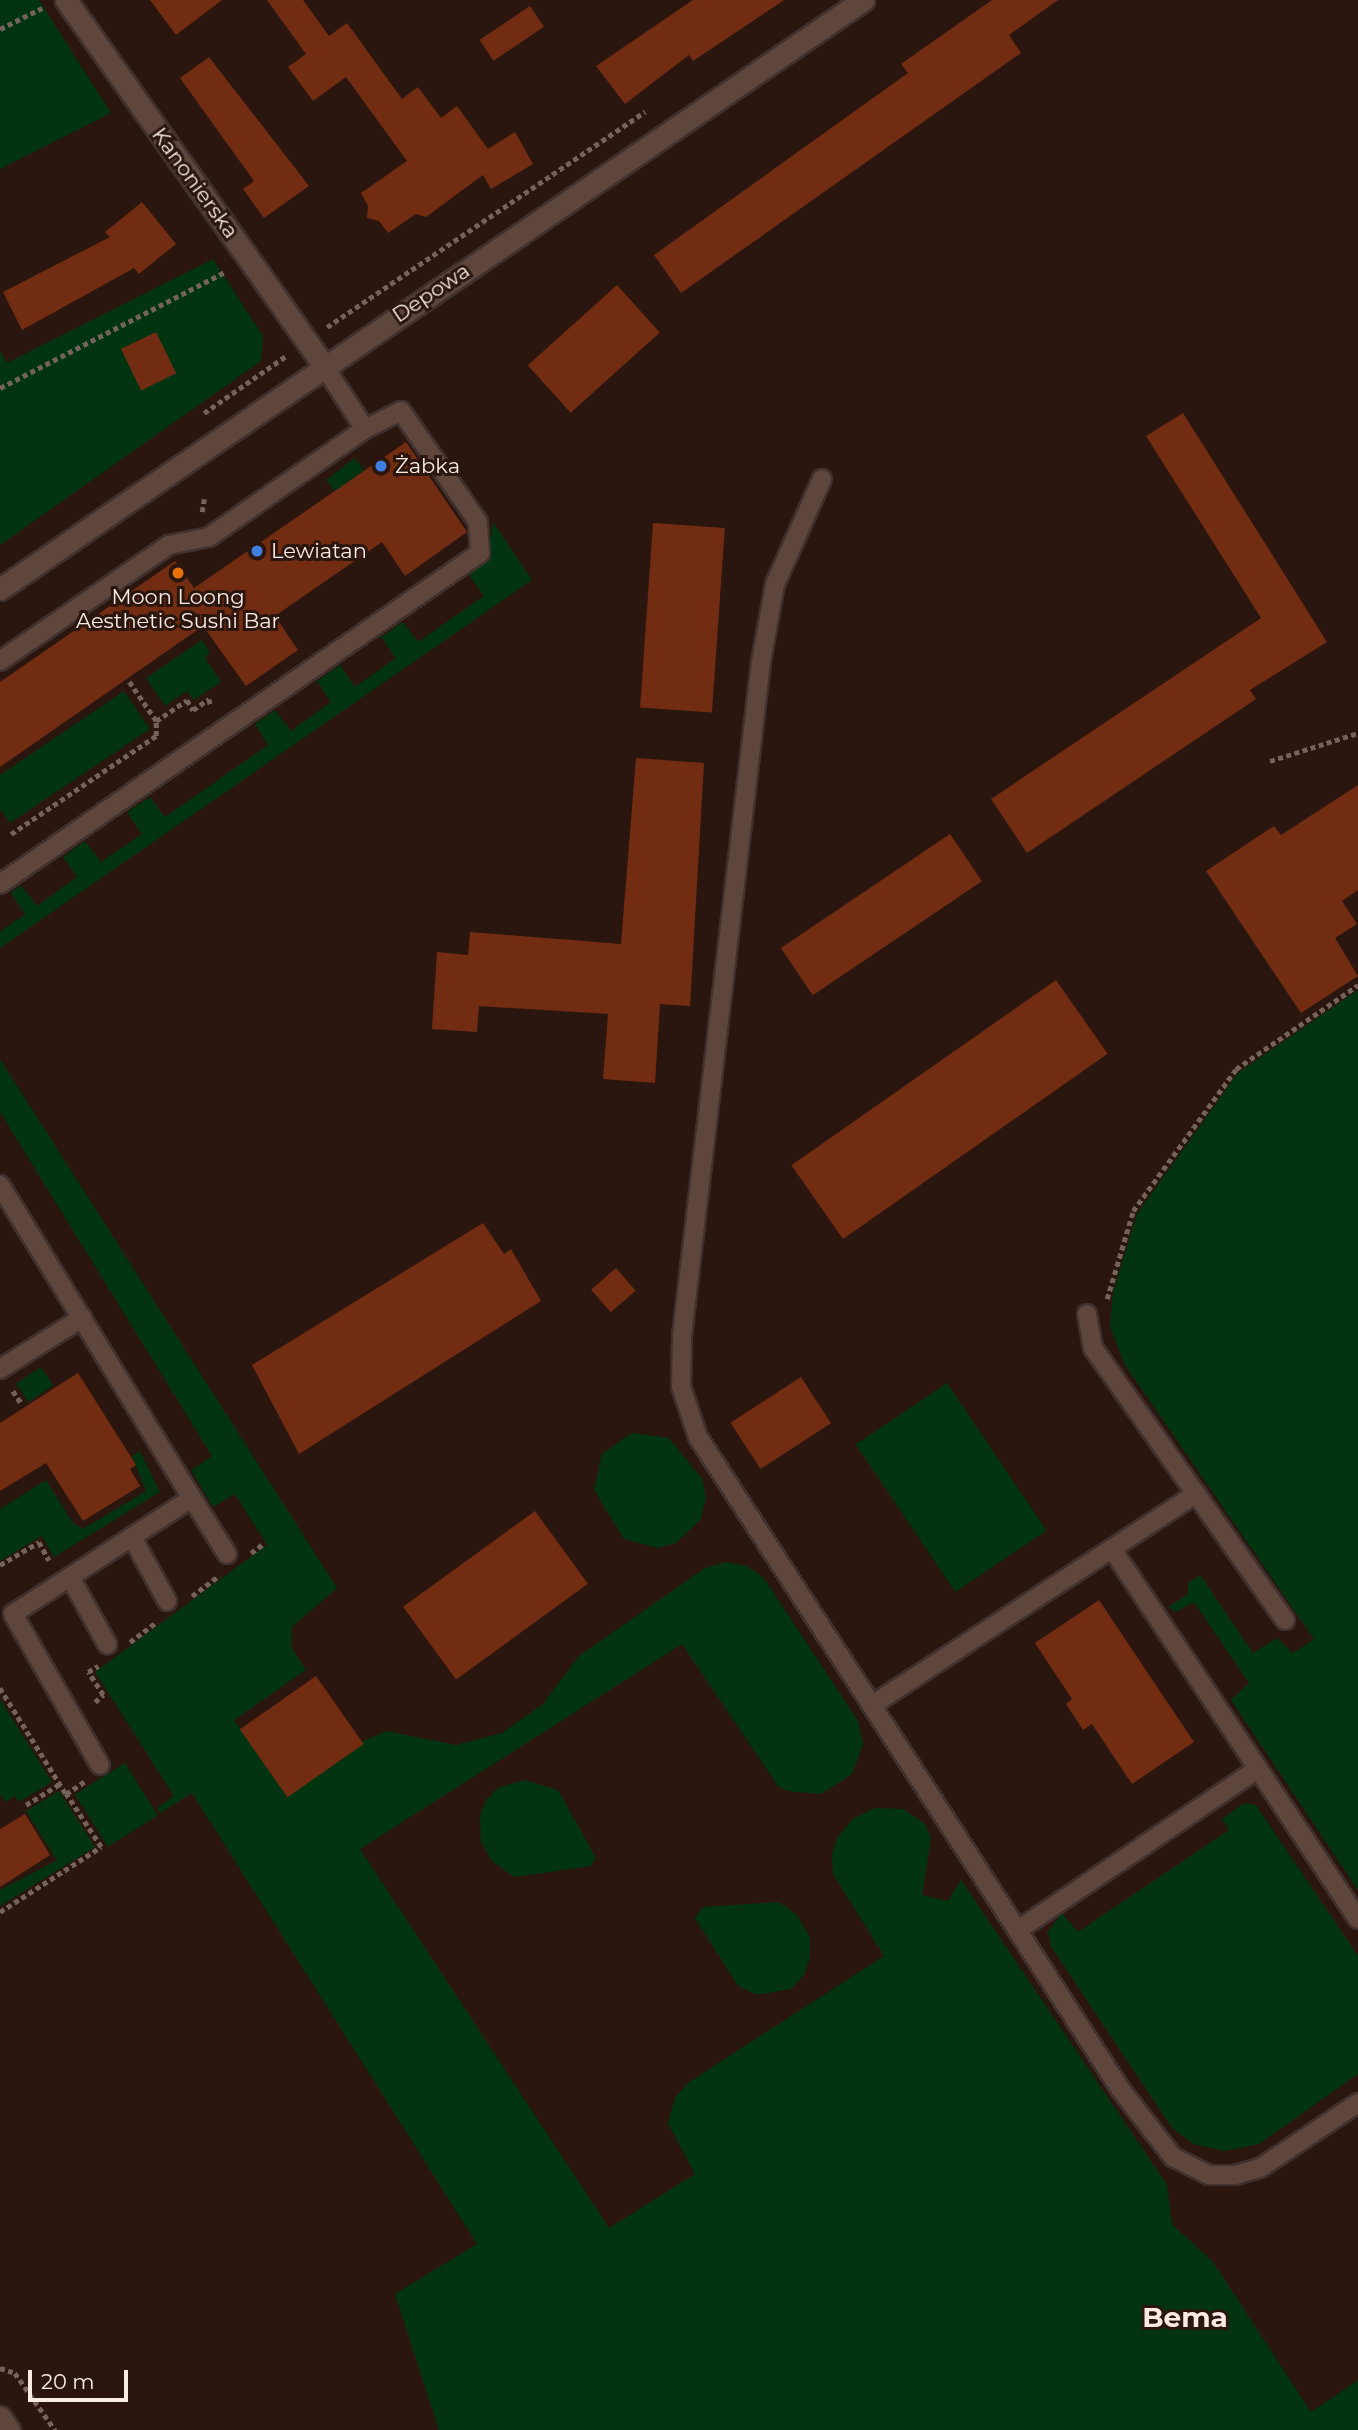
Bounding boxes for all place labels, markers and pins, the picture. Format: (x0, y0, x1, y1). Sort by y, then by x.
place label: Żabka (395, 453, 460, 479)
marker: Żabka (373, 458, 389, 474)
place label: Lewiatan (271, 538, 367, 564)
marker: Lewiatan (249, 543, 265, 559)
marker: Moon Loong Aesthetic Sushi Bar (170, 565, 186, 581)
place label: Moon Loong Aesthetic Sushi Bar (76, 584, 280, 634)

